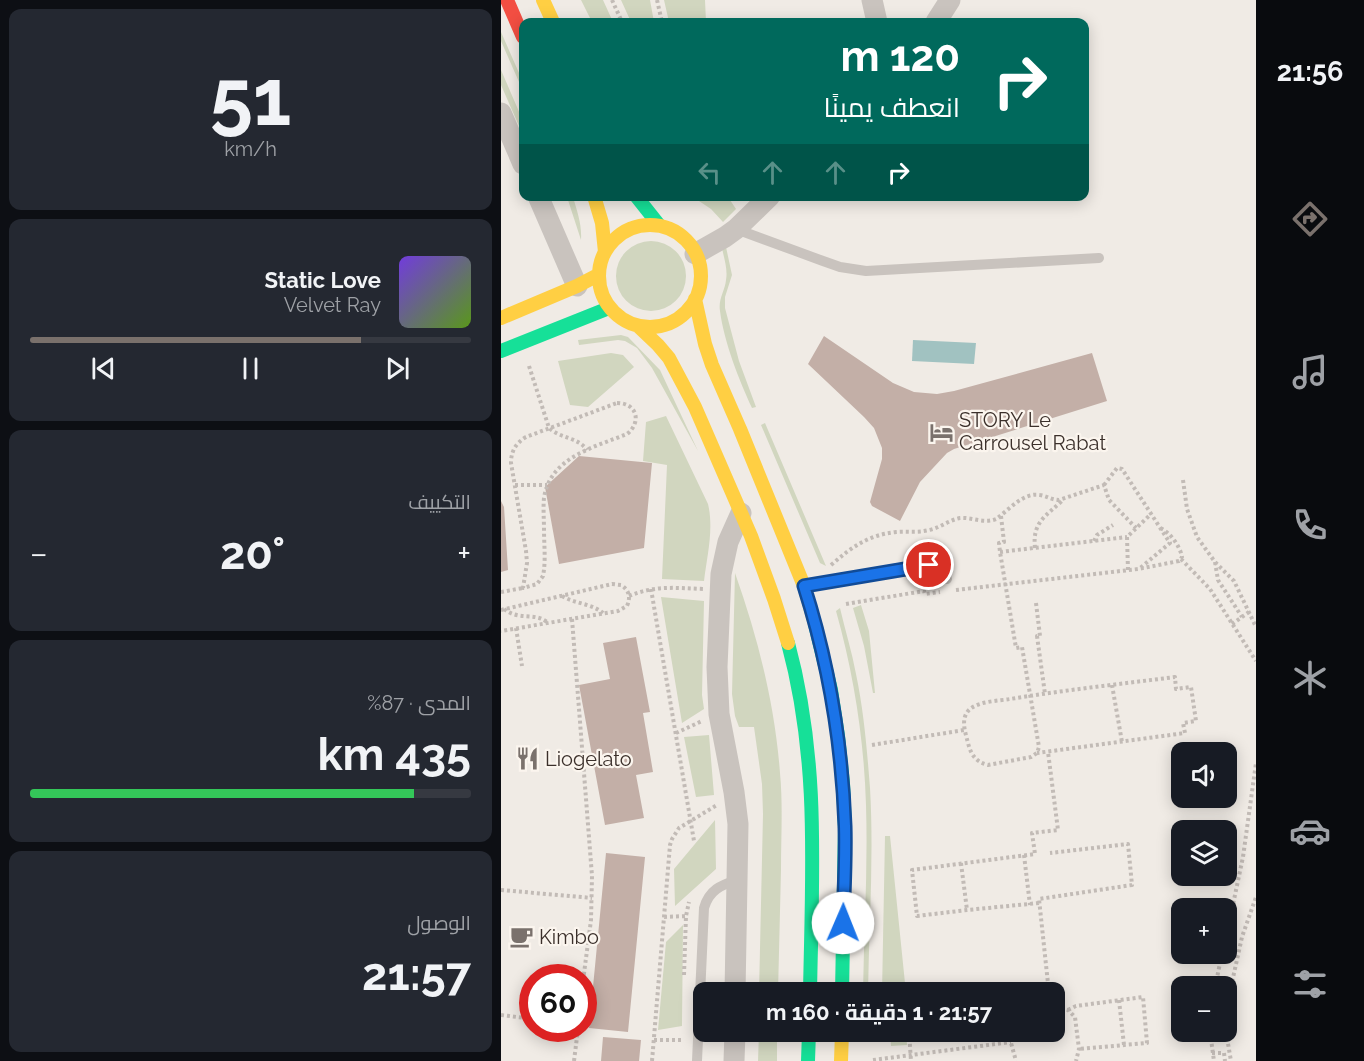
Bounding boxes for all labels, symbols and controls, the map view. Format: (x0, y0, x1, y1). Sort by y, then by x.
text: 120 m (841, 32, 960, 81)
icon: right (981, 42, 1059, 120)
text: 51 (210, 52, 291, 143)
text: 21:56 (1277, 56, 1343, 87)
text: انعطف يمينًا (823, 92, 960, 123)
text: km/h (224, 137, 277, 161)
icon: left (693, 156, 726, 189)
icon: ahead (756, 156, 789, 189)
icon: ahead (819, 156, 852, 189)
icon: right (882, 156, 915, 189)
icon: directions (1289, 198, 1331, 240)
text: Static Love (264, 267, 381, 293)
text: Velvet Ray (284, 293, 381, 317)
icon: music (1289, 351, 1331, 393)
icon: previous (87, 352, 120, 385)
icon: pause (234, 352, 267, 385)
icon: next (381, 352, 414, 385)
place label: STORY Le Carrousel Rabat (959, 408, 1106, 455)
hotel icon: STORY Le Carrousel Rabat (928, 419, 954, 445)
text: التكييف (408, 490, 471, 514)
icon: phone (1289, 504, 1331, 546)
text: 20° (220, 527, 285, 580)
text: − (30, 534, 48, 573)
text: + (457, 534, 471, 573)
pin (903, 539, 954, 590)
icon: arrive (912, 548, 945, 581)
icon: climate (1289, 657, 1331, 699)
text: المدى · 87% (367, 691, 471, 715)
text: 435 km (317, 728, 471, 781)
map controls (1171, 742, 1237, 1042)
button: sound (1171, 742, 1237, 808)
restaurant icon: Liogelato (514, 746, 540, 772)
place label: Liogelato (545, 747, 632, 771)
icon: car (1289, 810, 1331, 852)
button: layers (1171, 820, 1237, 886)
position arrow (811, 891, 875, 955)
button: + (1171, 898, 1237, 964)
text: الوصول (407, 911, 471, 935)
cafe icon: Kimbo (508, 924, 534, 950)
place label: Kimbo (539, 925, 599, 949)
text: 21:57 (362, 948, 471, 1001)
icon: filters (1289, 963, 1331, 1005)
speed limit sign: 60 (519, 964, 597, 1042)
button: − (1171, 976, 1237, 1042)
text: 21:57 · 1 دقيقة · 160 m (766, 999, 992, 1025)

